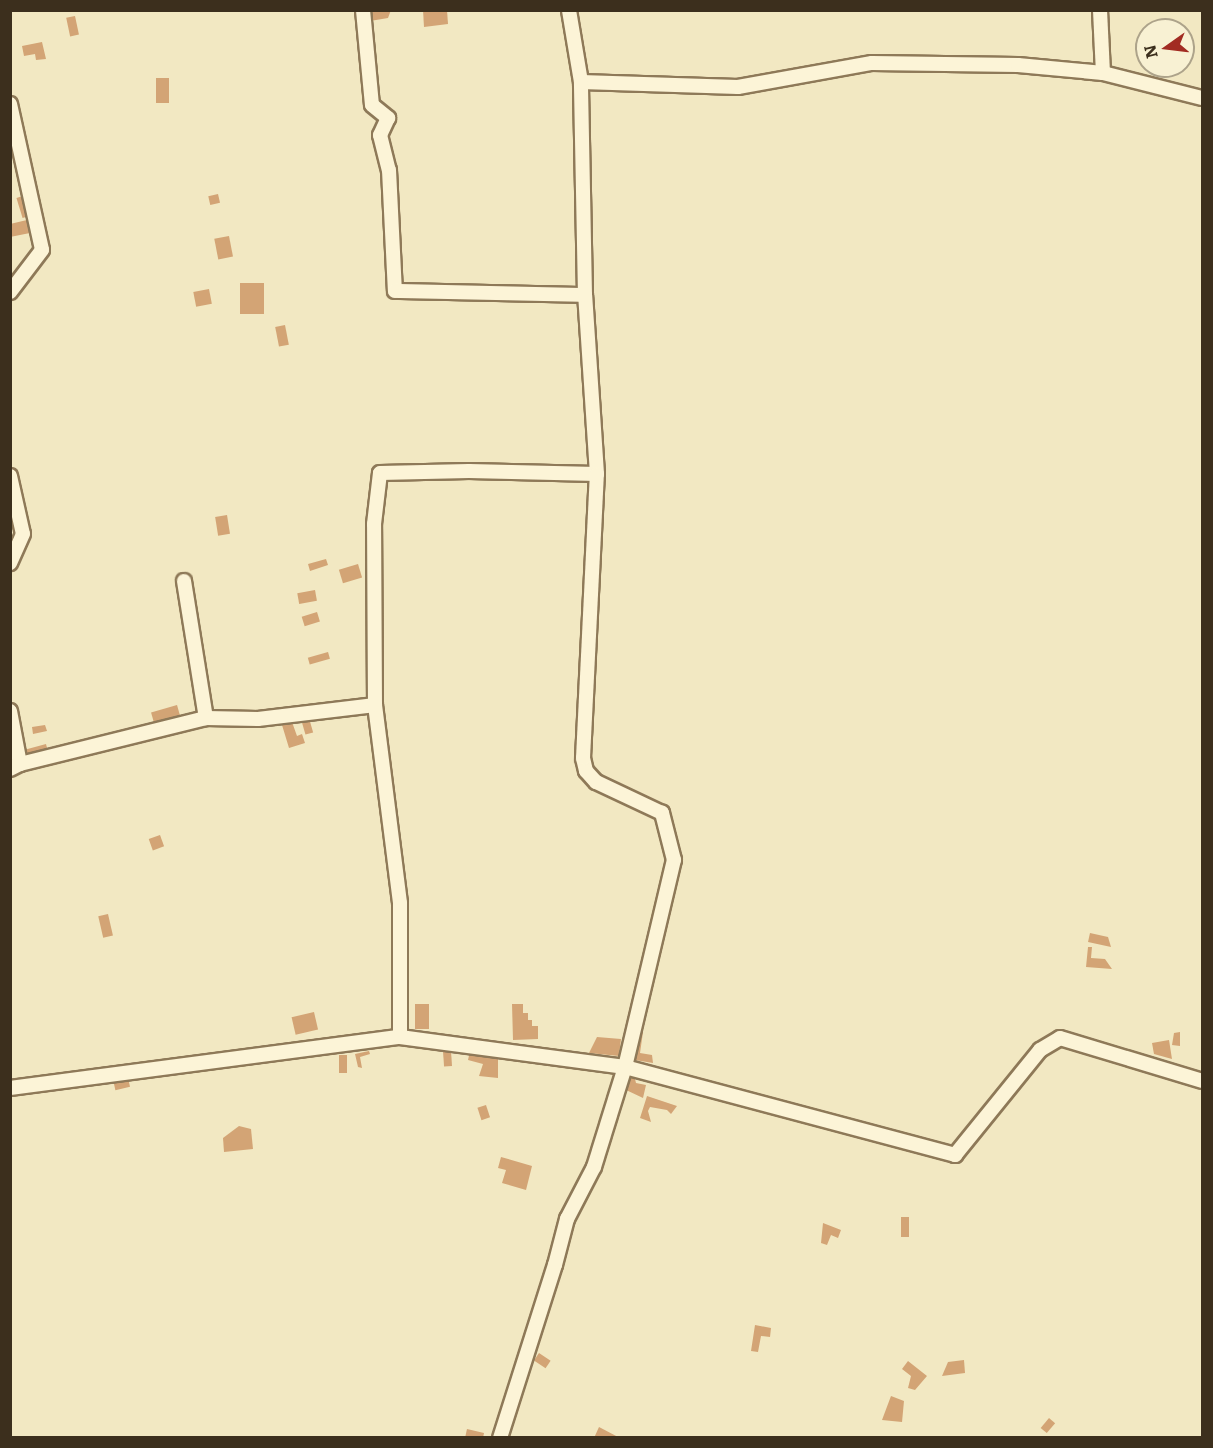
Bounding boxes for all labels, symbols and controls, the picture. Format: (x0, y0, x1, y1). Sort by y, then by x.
north arrow (1135, 18, 1195, 78)
text: N (1136, 42, 1163, 61)

